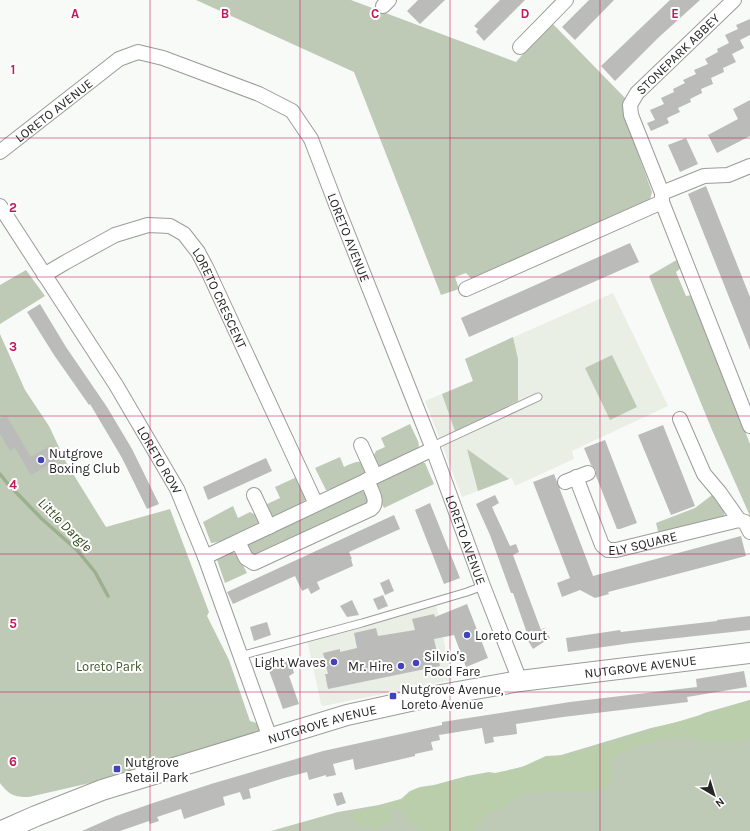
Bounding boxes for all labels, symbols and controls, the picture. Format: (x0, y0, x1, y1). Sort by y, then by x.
text: A (71, 6, 79, 21)
text: B (221, 6, 229, 21)
text: C (371, 6, 379, 21)
text: D (521, 6, 530, 21)
street label: STONEPARK ABBEY (633, 10, 723, 98)
text: 1 (11, 62, 15, 77)
street label: LORETO AVENUE (12, 75, 95, 145)
street label: LORETO AVENUE (325, 191, 373, 284)
text: 2 (9, 200, 17, 215)
street label: LORETO CRESCENT (190, 244, 250, 351)
text: 3 (9, 339, 17, 354)
street label: LORETO ROW (134, 423, 186, 497)
place label: Nutgrove Boxing Club (49, 446, 120, 476)
marker: Nutgrove Boxing Club (36, 455, 46, 465)
text: 4 (9, 477, 17, 492)
street label: LORETO AVENUE (443, 493, 489, 586)
water label: Little Dargle (35, 495, 96, 556)
street label: ELY SQUARE (608, 528, 679, 558)
text: 5 (9, 616, 17, 631)
place label: Loreto Court (475, 628, 547, 643)
marker: Loreto Court (462, 630, 472, 640)
place label: Silvio's Food Fare (424, 649, 481, 679)
street label: NUTGROVE AVENUE (584, 652, 697, 681)
place label: Light Waves (254, 655, 326, 670)
marker: Light Waves (329, 657, 339, 667)
marker: Silvio's Food Fare (411, 658, 421, 668)
park label: Loreto Park (76, 659, 142, 674)
place label: Mr. Hire (348, 659, 393, 674)
marker: Mr. Hire (396, 661, 406, 671)
place label: Nutgrove Avenue, Loreto Avenue (401, 682, 504, 712)
marker: Nutgrove Avenue, Loreto Avenue (388, 691, 398, 701)
street label: NUTGROVE AVENUE (266, 701, 378, 746)
text: 6 (9, 754, 17, 769)
place label: Nutgrove Retail Park (125, 755, 189, 785)
marker: Nutgrove Retail Park (112, 764, 122, 774)
north arrow (694, 775, 734, 815)
text: N (713, 795, 727, 810)

